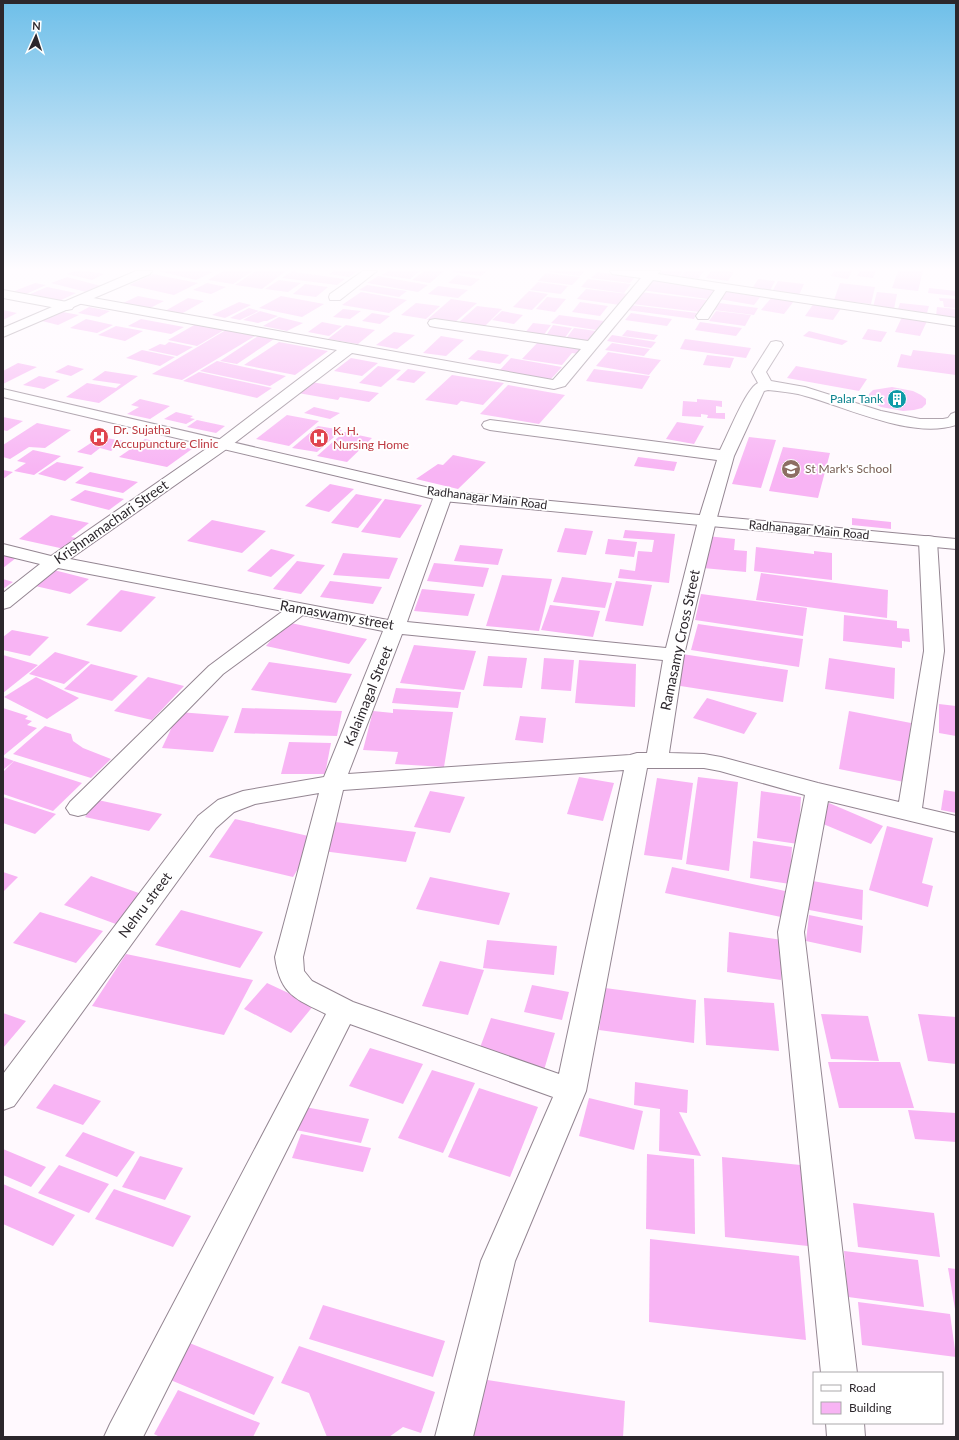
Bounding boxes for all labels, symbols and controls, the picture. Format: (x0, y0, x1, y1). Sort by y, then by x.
north arrow (16, 16, 56, 56)
text: N (32, 19, 41, 32)
building icon: Palar Tank (886, 388, 908, 410)
place label: Palar Tank (830, 391, 884, 406)
place label: Dr. Sujatha Accupuncture Clinic (113, 422, 219, 451)
place label: K. H. Nursing Home (333, 423, 409, 452)
hospital icon: Dr. Sujatha Accupuncture Clinic (88, 426, 110, 448)
hospital icon: K. H. Nursing Home (308, 427, 330, 449)
school or university icon: St Mark's School (780, 458, 802, 480)
place label: St Mark's School (805, 461, 892, 476)
street label: Krishnamachari Street (50, 476, 171, 567)
street label: Radhanagar Main Road (426, 483, 548, 512)
street label: Radhanagar Main Road (748, 517, 870, 542)
street label: Ramasamy Cross Street (656, 568, 703, 712)
street label: Ramaswamy street (279, 596, 395, 633)
street label: Kalaimagal Street (340, 643, 395, 748)
street label: Nehru street (114, 869, 175, 941)
legend (813, 1372, 943, 1424)
text: Road (849, 1380, 876, 1395)
text: Building (849, 1400, 892, 1415)

